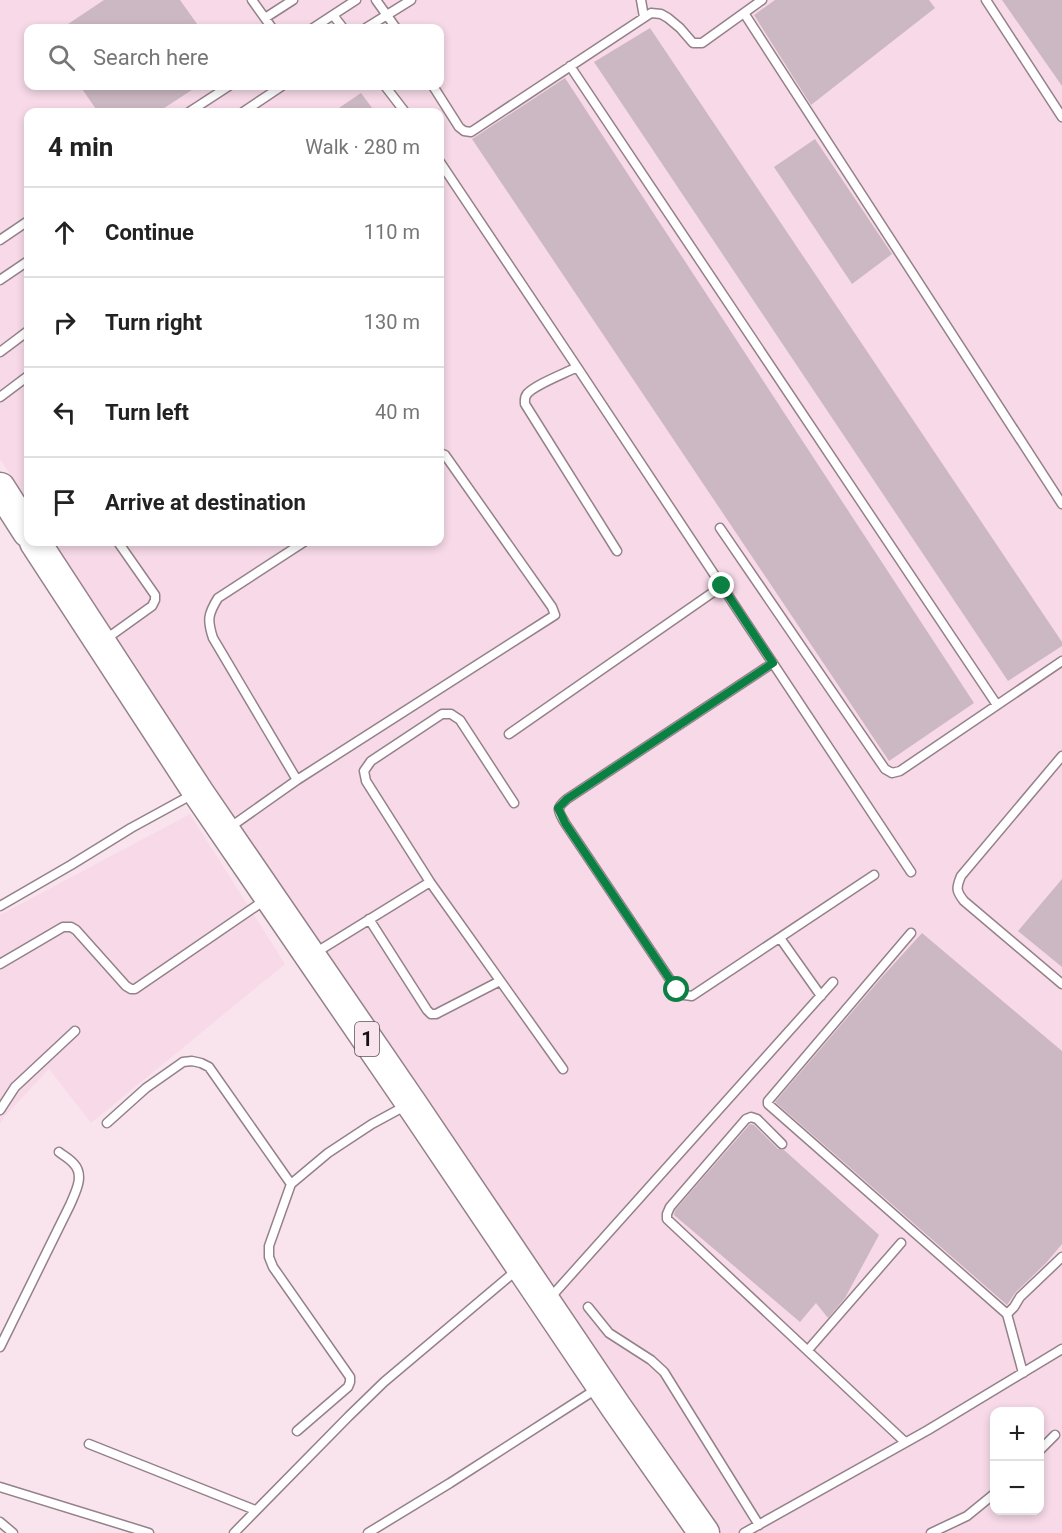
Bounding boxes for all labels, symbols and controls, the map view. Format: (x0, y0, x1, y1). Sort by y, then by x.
search box (24, 24, 444, 90)
icon: search (45, 41, 78, 74)
text: Search here (93, 45, 209, 70)
text: 4 min (48, 132, 113, 162)
text: Walk · 280 m (305, 135, 420, 159)
icon: ahead (48, 216, 81, 249)
text: Continue (105, 220, 194, 245)
text: 110 m (364, 220, 420, 244)
icon: right (48, 306, 81, 339)
text: Turn right (105, 310, 202, 335)
text: 130 m (364, 310, 420, 334)
icon: left (48, 396, 81, 429)
text: Turn left (105, 400, 189, 425)
text: 40 m (375, 400, 420, 424)
icon: arrive (48, 486, 81, 519)
text: Arrive at destination (105, 490, 306, 515)
route end (708, 572, 734, 598)
route start (663, 976, 689, 1002)
road number: 1 (355, 1022, 379, 1056)
map controls (990, 1407, 1044, 1515)
button: + (990, 1407, 1044, 1461)
button: − (990, 1461, 1044, 1515)

